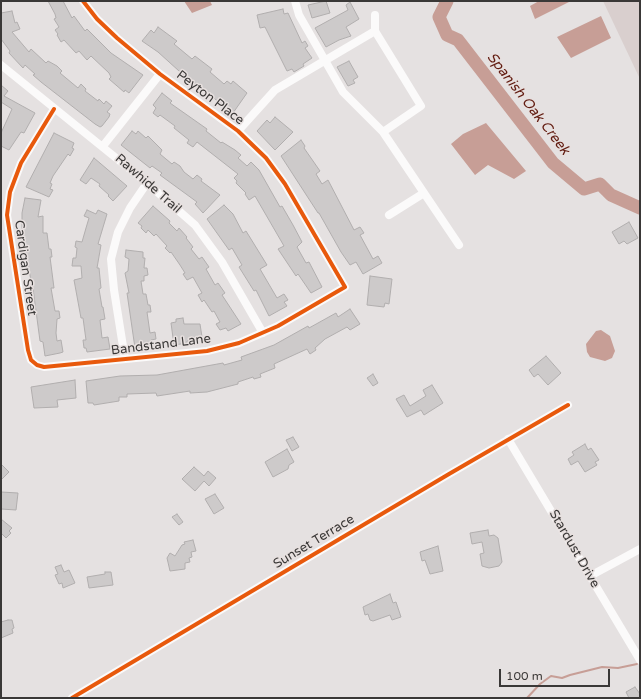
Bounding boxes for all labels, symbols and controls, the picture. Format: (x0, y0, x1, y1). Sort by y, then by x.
water label: Spanish Oak Creek (483, 50, 573, 158)
street label: Peyton Place (173, 68, 247, 128)
street label: Rawhide Trail (112, 151, 184, 217)
street label: Cardigan Street (11, 219, 39, 317)
street label: Bandstand Lane (110, 331, 212, 359)
street label: Stardust Drive (545, 507, 603, 591)
street label: Sunset Terrace (271, 512, 357, 572)
scale bar (501, 661, 612, 687)
text: 100 m (506, 669, 543, 683)

